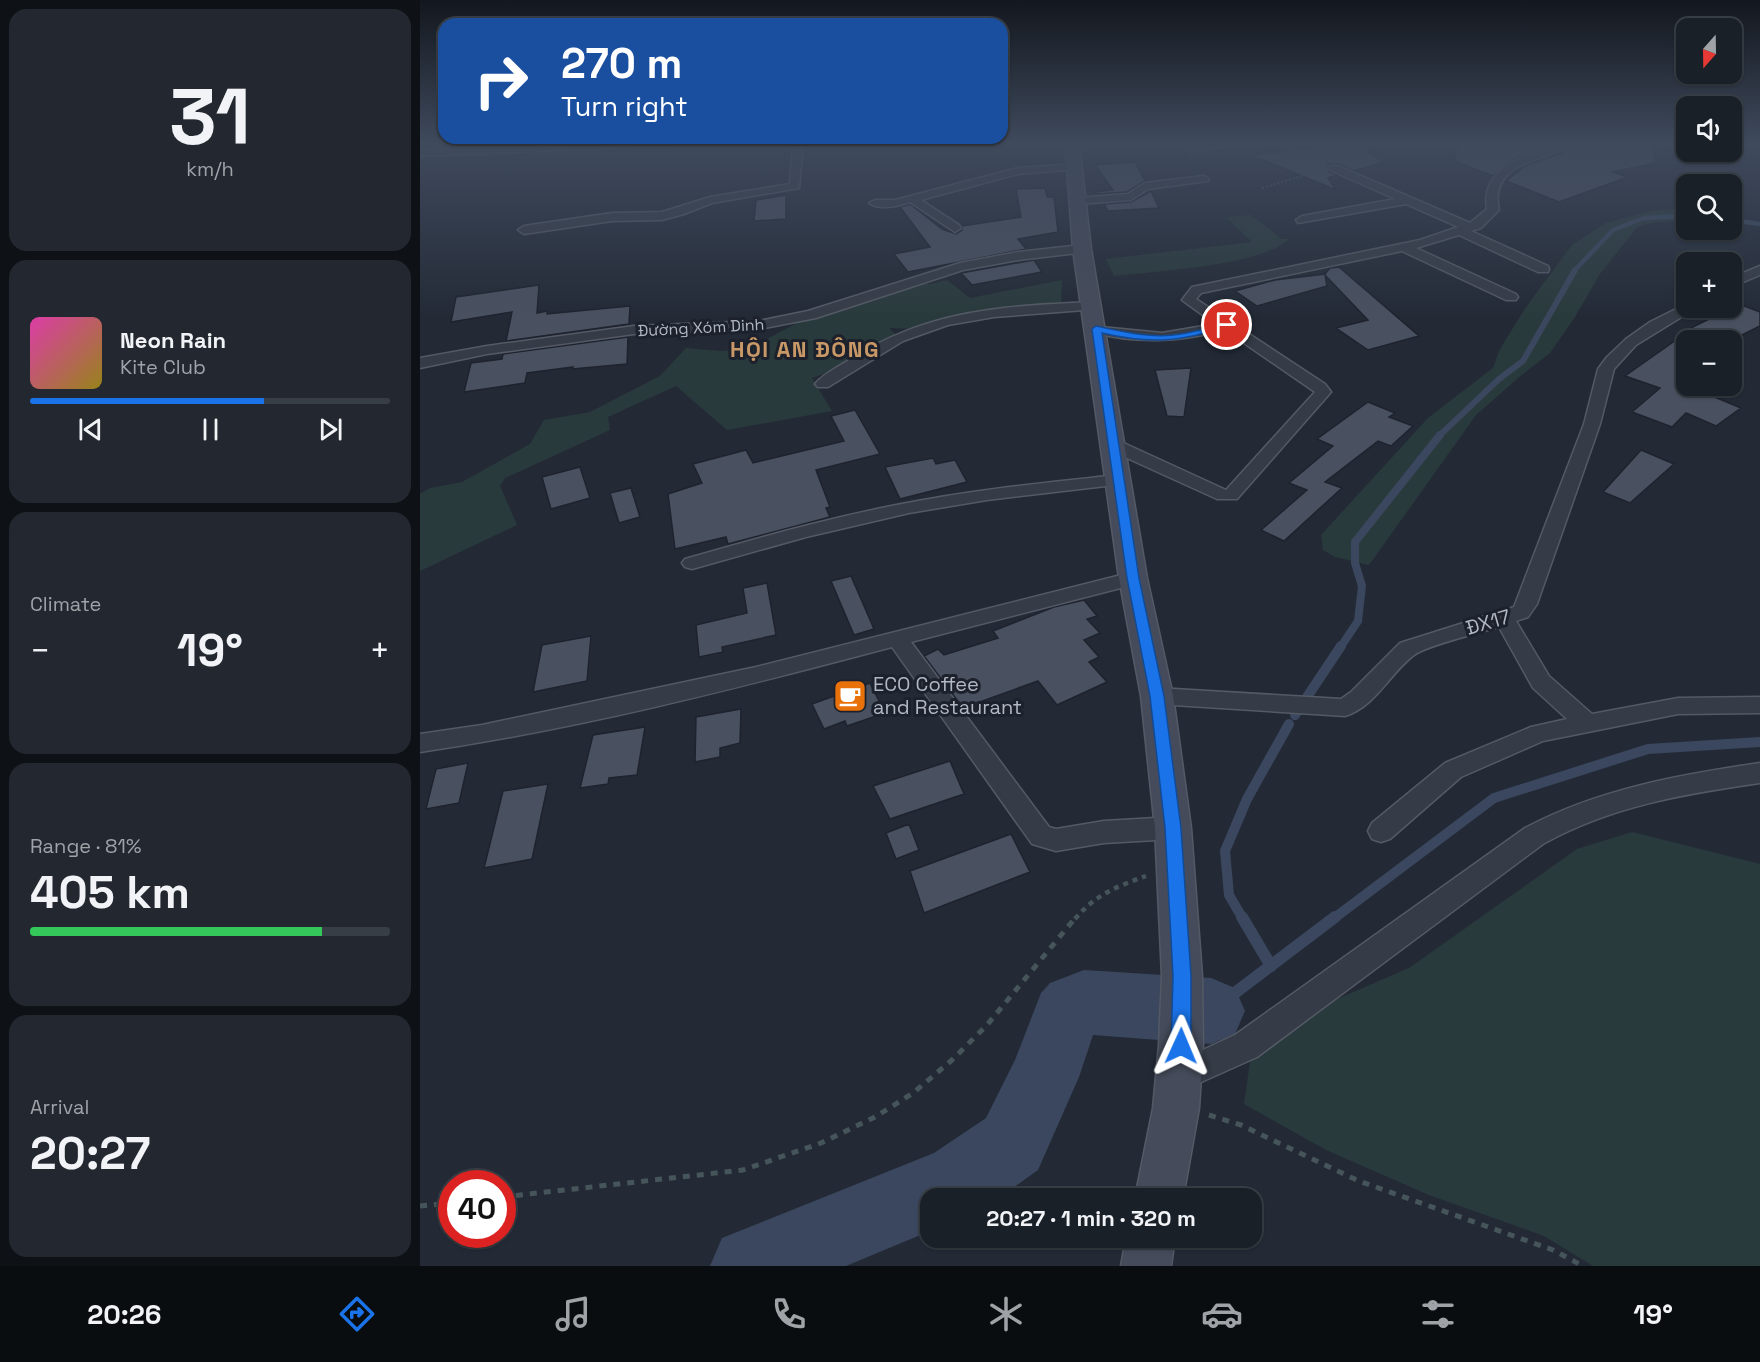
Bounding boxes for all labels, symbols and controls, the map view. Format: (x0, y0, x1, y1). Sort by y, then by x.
north arrow (1676, 18, 1742, 84)
map controls (1676, 18, 1742, 396)
text: 270 m (561, 37, 682, 90)
icon: right (462, 42, 540, 120)
text: 31 (169, 67, 251, 167)
text: Turn right (561, 89, 688, 124)
button: sound (1676, 96, 1742, 162)
text: km/h (186, 156, 234, 182)
button: search (1676, 174, 1742, 240)
button: + (1676, 252, 1742, 318)
pin (1201, 299, 1252, 350)
icon: arrive (1210, 308, 1243, 341)
street label: Đường Xóm Dinh (637, 314, 765, 341)
text: Neon Rain (120, 326, 226, 354)
button: − (1676, 330, 1742, 396)
district label: HỘI AN ĐÔNG (730, 335, 880, 363)
text: Kite Club (120, 354, 206, 380)
icon: previous (74, 413, 107, 446)
icon: pause (194, 413, 227, 446)
icon: next (314, 413, 347, 446)
text: Climate (30, 591, 101, 617)
street label: ĐX17 (1463, 603, 1513, 641)
text: 19° (177, 622, 243, 679)
text: − (30, 630, 50, 672)
text: + (370, 630, 390, 672)
place label: ECO Coffee and Restaurant (873, 671, 1022, 720)
cafe icon: ECO Coffee and Restaurant (832, 678, 868, 714)
text: Range · 81% (30, 833, 141, 859)
text: 405 km (30, 864, 190, 921)
position arrow (1149, 1014, 1213, 1078)
text: Arrival (30, 1094, 89, 1120)
text: 20:27 (30, 1125, 151, 1182)
speed limit sign: 40 (438, 1170, 516, 1248)
text: 20:27 · 1 min · 320 m (986, 1204, 1196, 1232)
icon: directions (336, 1293, 378, 1335)
icon: music (552, 1293, 594, 1335)
icon: phone (768, 1293, 810, 1335)
icon: climate (985, 1293, 1027, 1335)
icon: car (1201, 1293, 1243, 1335)
icon: filters (1417, 1293, 1459, 1335)
text: 20:26 (87, 1297, 161, 1332)
text: 19° (1633, 1297, 1673, 1332)

